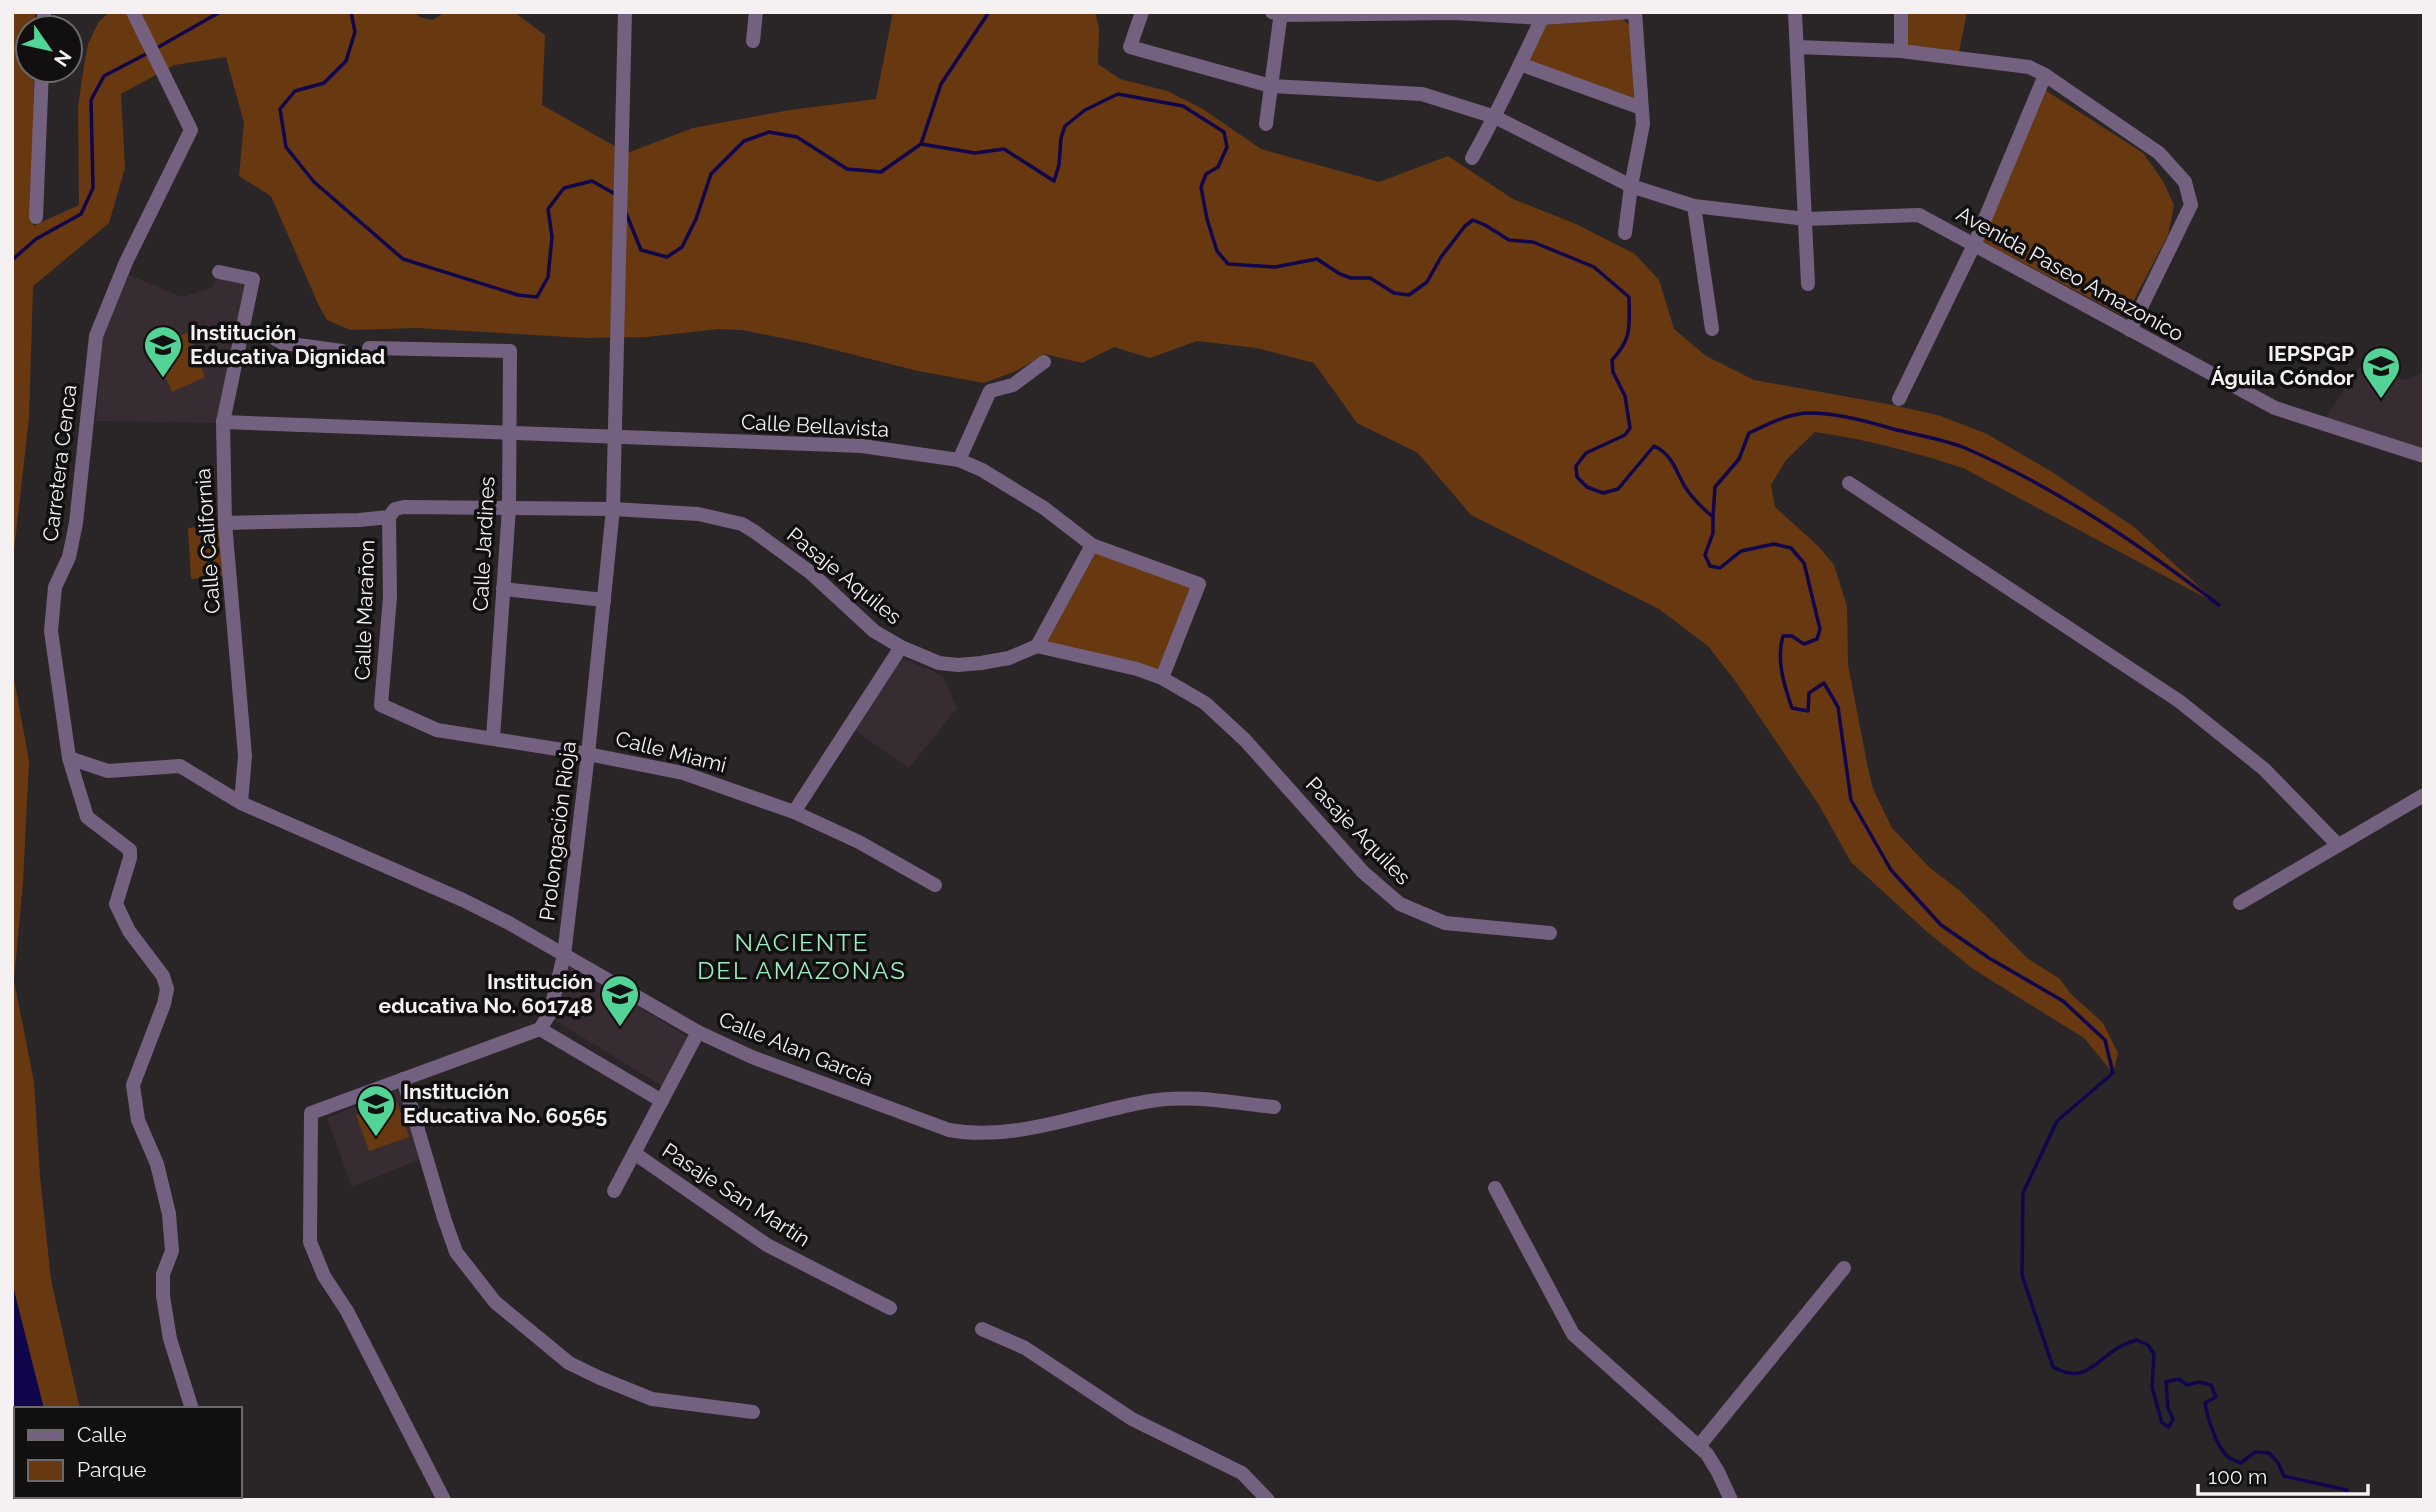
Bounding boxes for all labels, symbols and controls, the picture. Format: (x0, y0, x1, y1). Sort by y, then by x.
north arrow (14, 14, 84, 84)
text: N (50, 46, 76, 71)
street label: Avenida Paseo Amazonico (1952, 201, 2188, 346)
place label: Institución Educativa Dignidad (190, 320, 385, 369)
school or university icon: Institución Educativa Dignidad (142, 324, 184, 379)
place label: IEPSPGP Águila Cóndor (2211, 341, 2354, 390)
school or university icon: IEPSPGP Águila Cóndor (2360, 345, 2402, 400)
street label: Carretera Cenca (37, 383, 82, 543)
street label: Calle Bellavista (740, 409, 890, 442)
street label: Calle California (190, 467, 225, 615)
street label: Calle Jardines (467, 476, 500, 612)
street label: Pasaje Aquiles (782, 522, 907, 629)
street label: Calle Marañon (350, 539, 379, 681)
street label: Calle Miami (613, 726, 729, 777)
street label: Prolongación Rioja (534, 740, 581, 922)
street label: Pasaje Aquiles (1301, 772, 1416, 890)
district label: NACIENTE DEL AMAZONAS (697, 928, 907, 985)
place label: Institución educativa No. 601748 (379, 969, 593, 1018)
school or university icon: Institución educativa No. 601748 (599, 973, 641, 1028)
street label: Calle Alan García (715, 1006, 877, 1091)
place label: Institución Educativa No. 60565 (403, 1079, 607, 1128)
school or university icon: Institución Educativa No. 60565 (355, 1083, 397, 1138)
street label: Pasaje San Martín (658, 1137, 815, 1252)
legend (14, 1407, 242, 1498)
text: Calle (77, 1422, 127, 1447)
scale bar (2198, 1452, 2368, 1496)
text: Parque (77, 1457, 146, 1482)
text: 100 m (2208, 1464, 2267, 1489)

